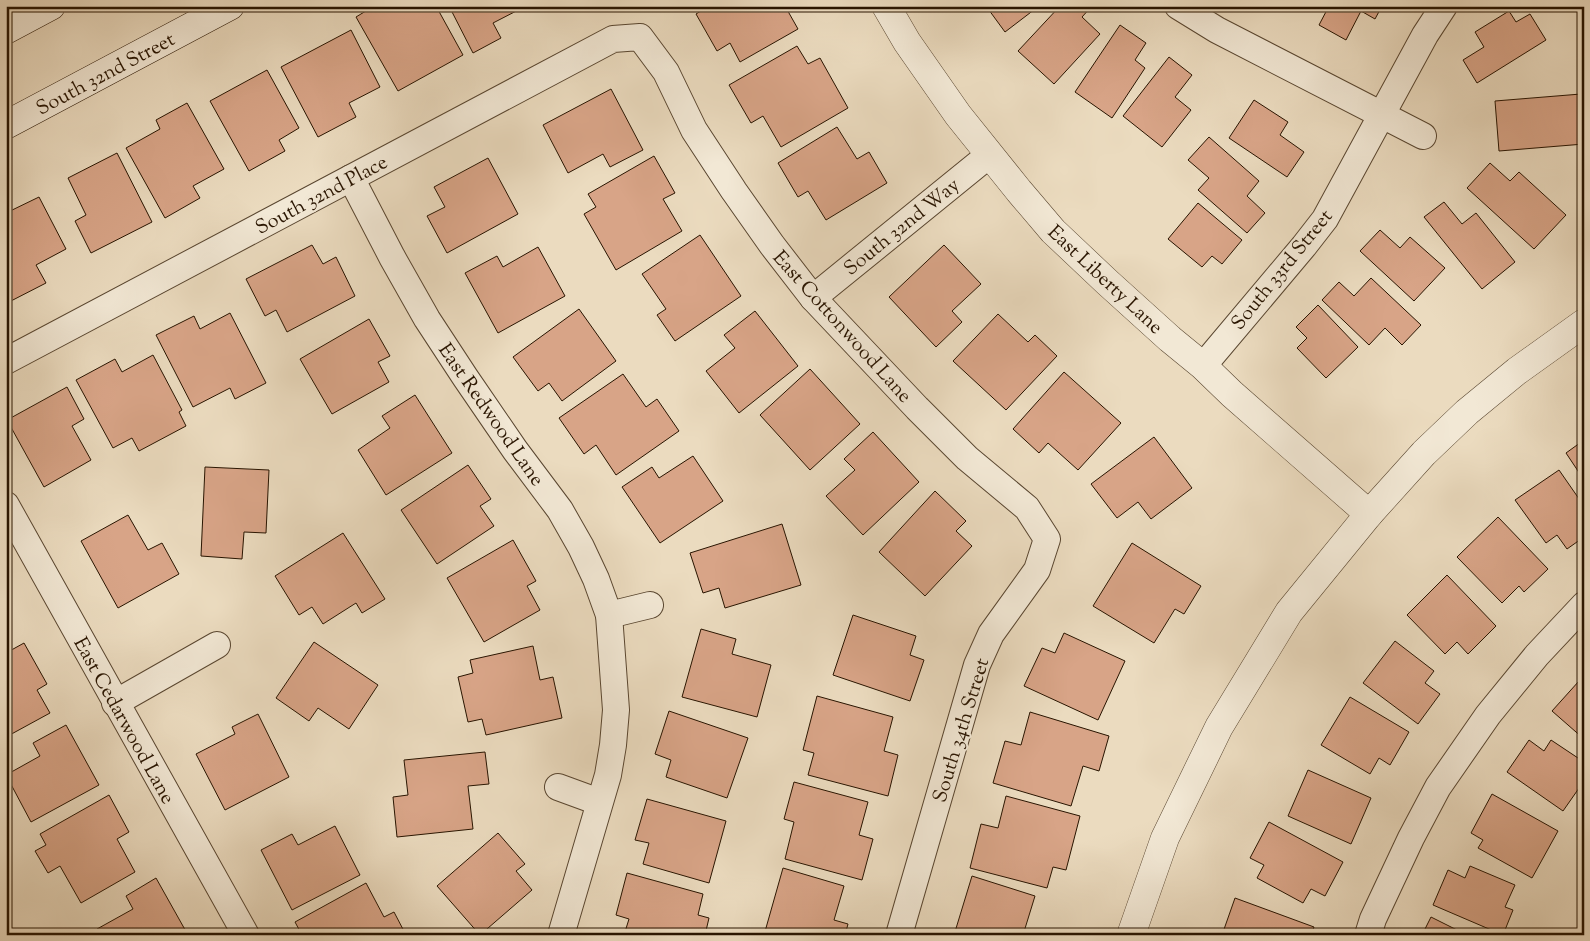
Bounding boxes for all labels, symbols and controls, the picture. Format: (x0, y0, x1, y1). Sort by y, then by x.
street label: South 32nd Street (32, 26, 181, 124)
street label: South 32nd Place (251, 149, 393, 243)
street label: South 32nd Way (838, 172, 967, 284)
street label: South 33rd Street (1225, 204, 1341, 337)
street label: East Liberty Lane (1040, 219, 1169, 342)
street label: East Cottonwood Lane (765, 245, 918, 410)
street label: East Redwood Lane (430, 338, 550, 493)
street label: East Cedarwood Lane (65, 632, 181, 810)
street label: South 34th Street (927, 655, 998, 807)

